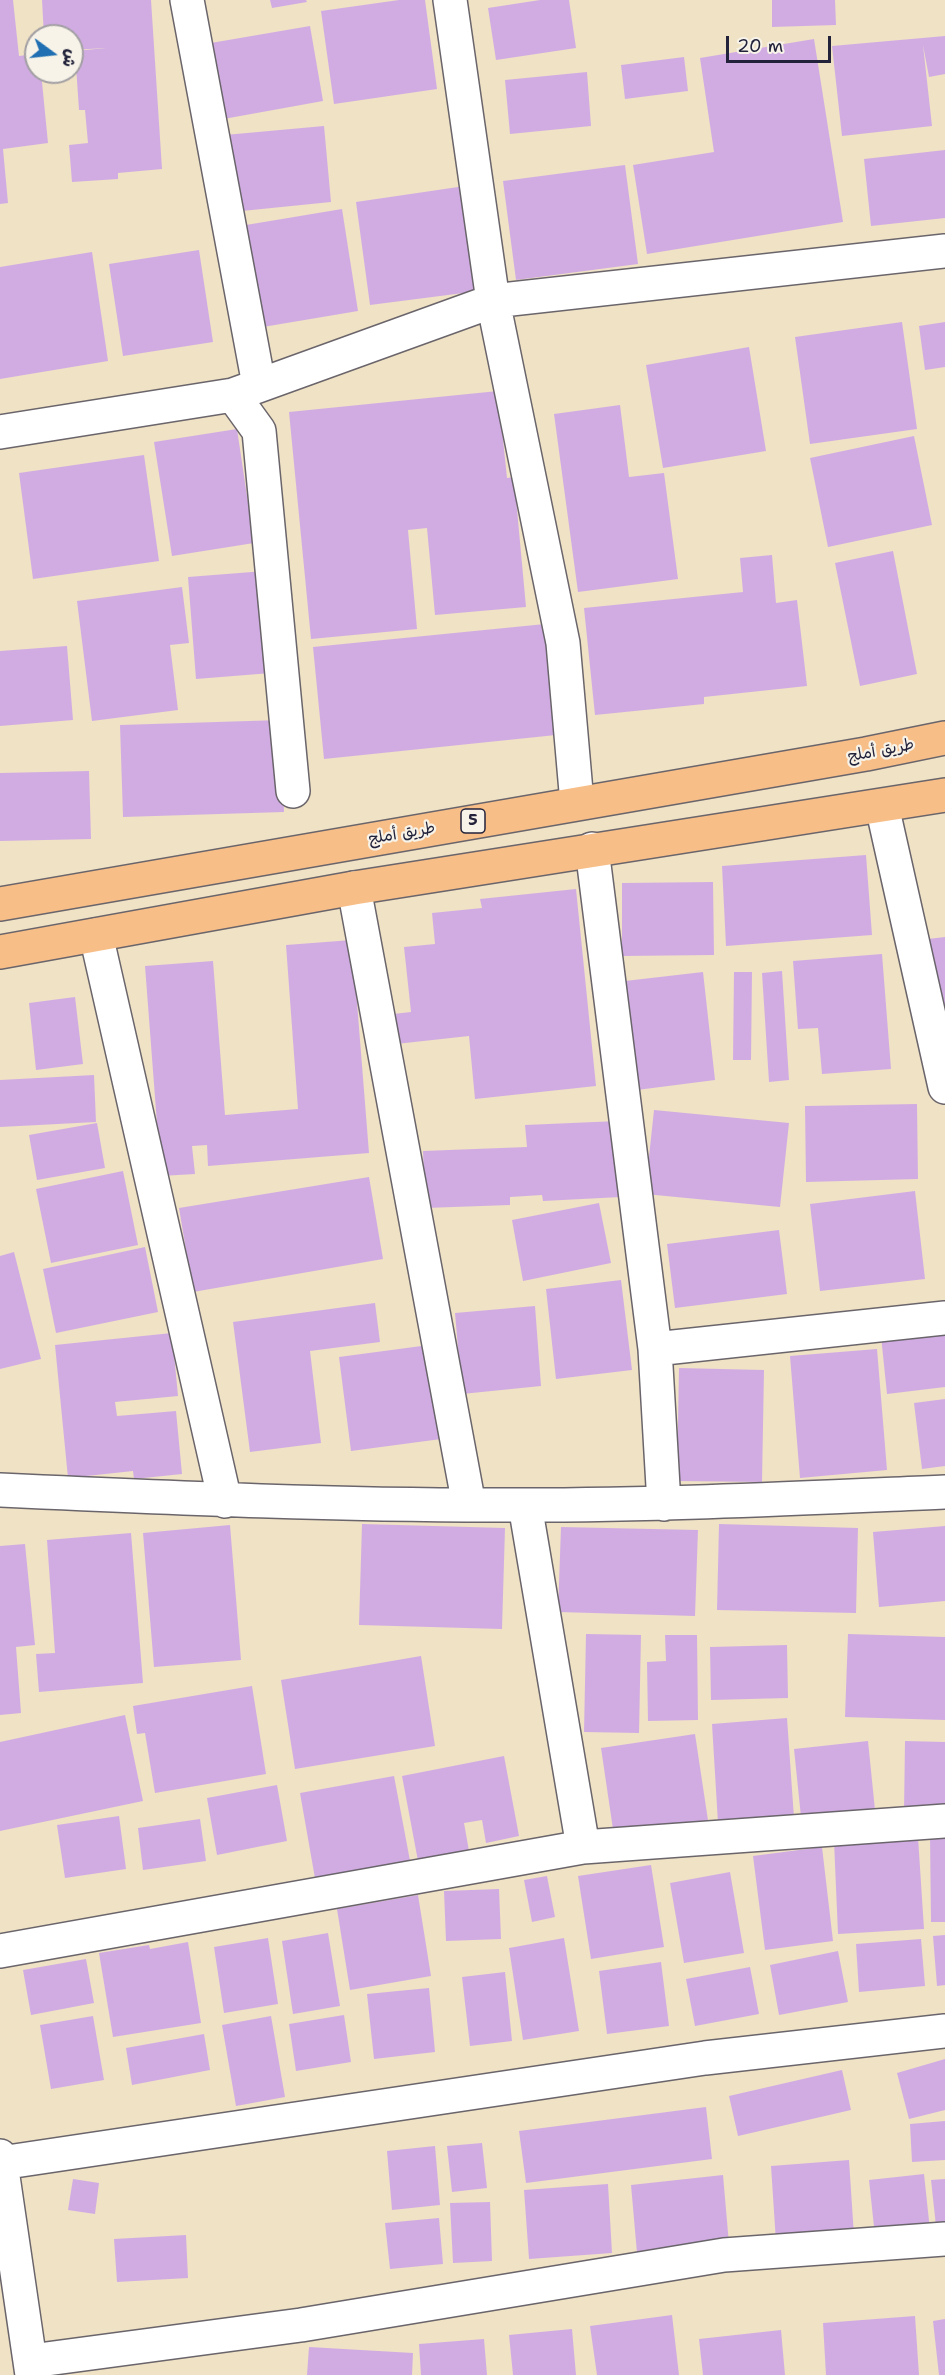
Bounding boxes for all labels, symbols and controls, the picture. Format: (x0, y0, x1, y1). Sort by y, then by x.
north arrow (24, 24, 84, 84)
scale bar (729, 24, 834, 62)
text: 20 m (737, 34, 783, 58)
text: ش (58, 47, 82, 69)
street label: طريق أملج (846, 735, 916, 767)
road number: 5 (461, 809, 485, 833)
street label: طريق أملج (367, 819, 437, 849)

